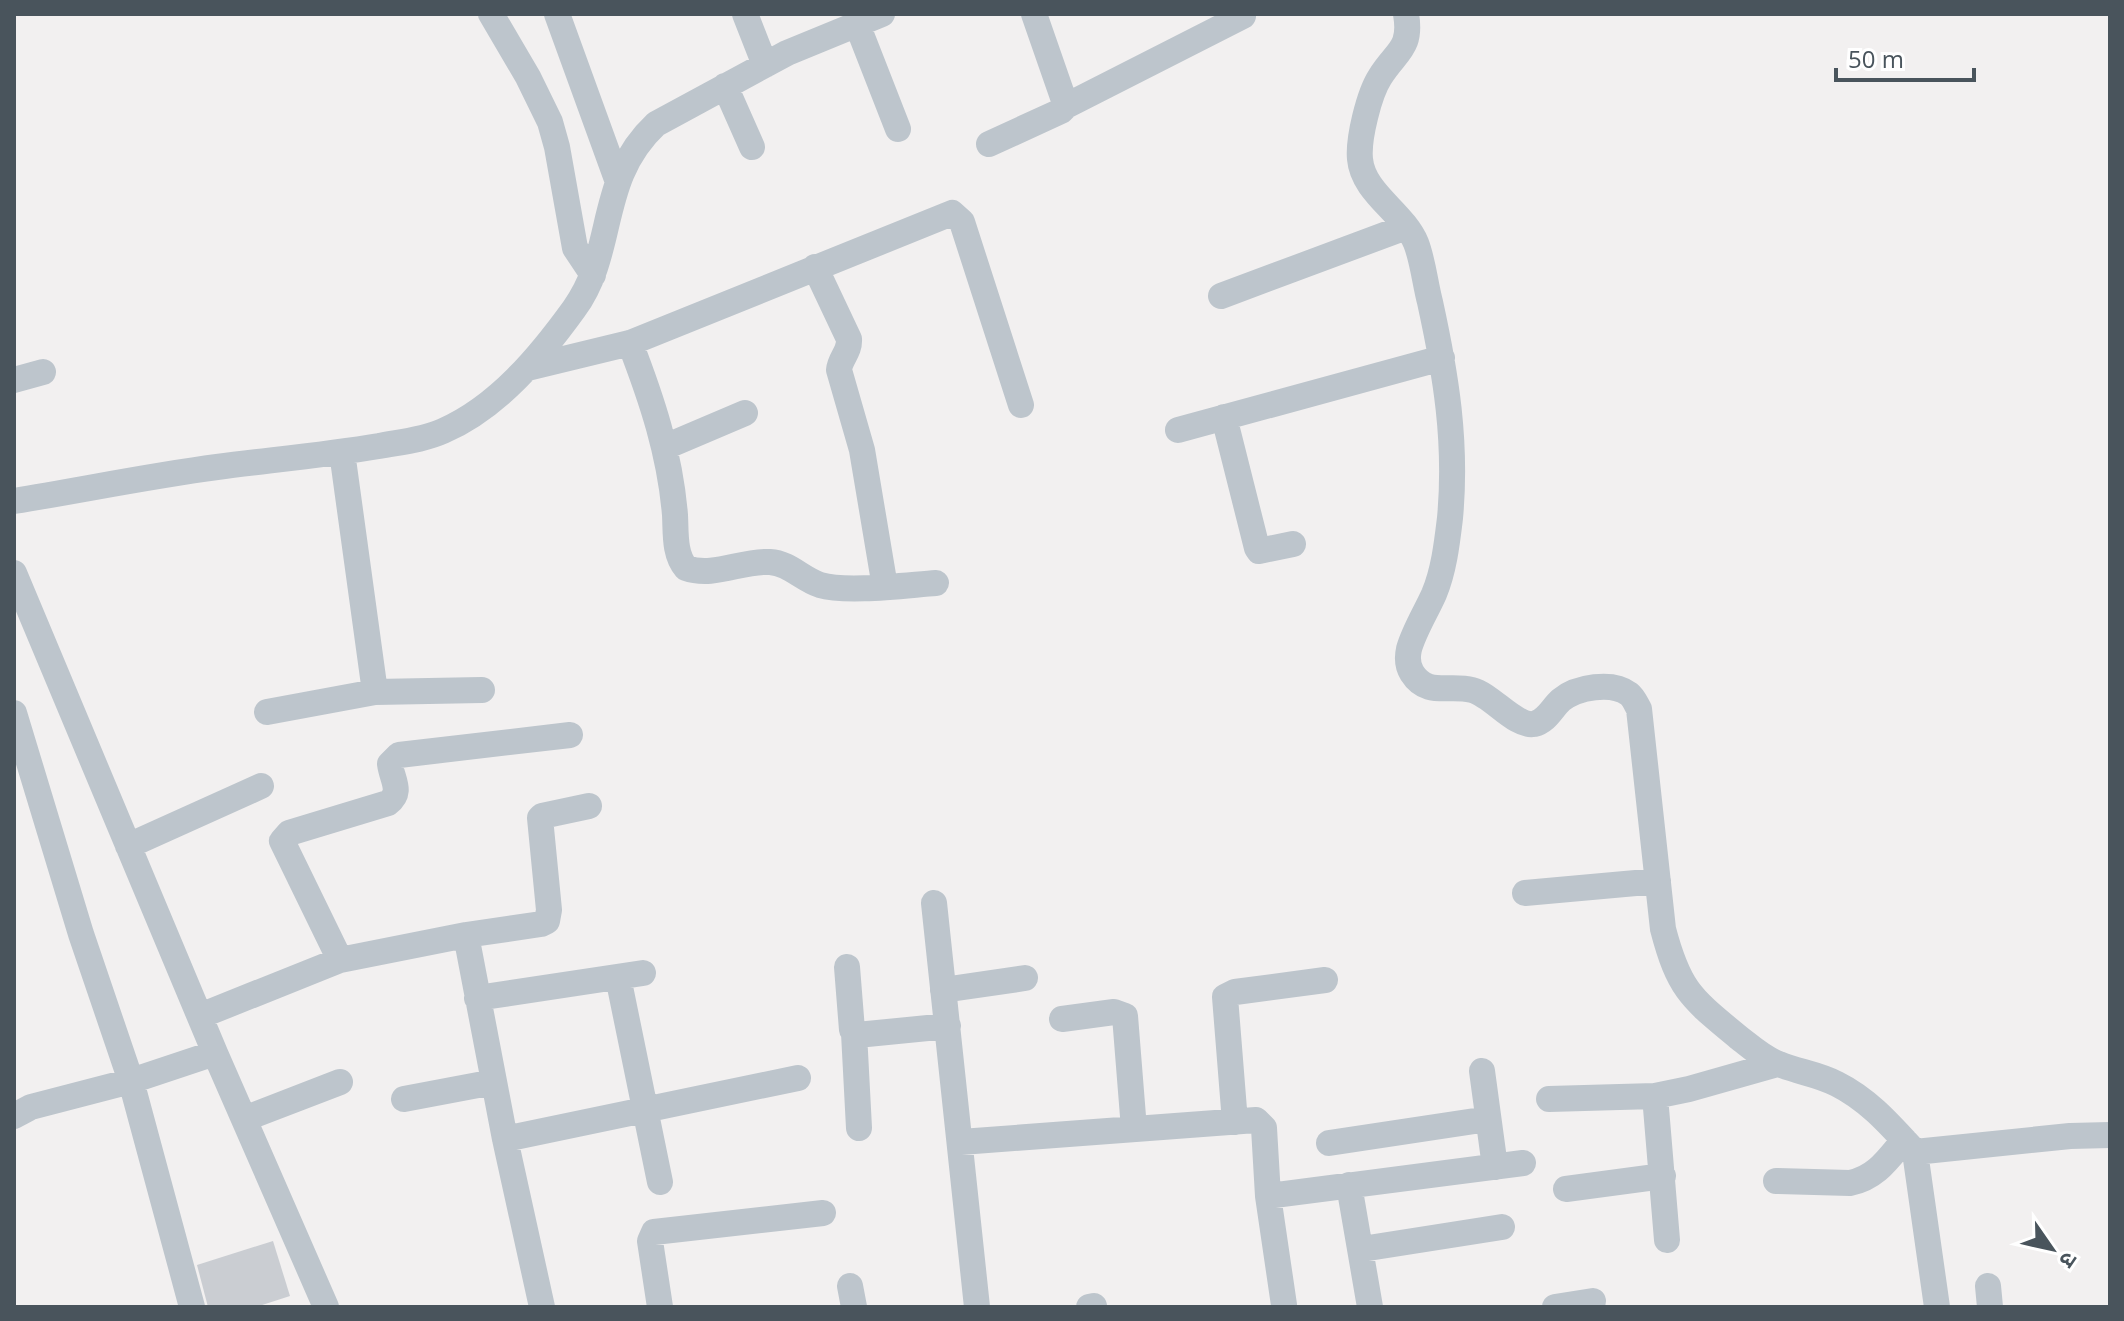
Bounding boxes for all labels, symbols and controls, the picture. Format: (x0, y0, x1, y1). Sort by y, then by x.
scale bar (1836, 32, 1974, 82)
text: 50 m (1848, 42, 1904, 75)
north arrow (2012, 1209, 2092, 1289)
text: उ (2053, 1247, 2085, 1275)

